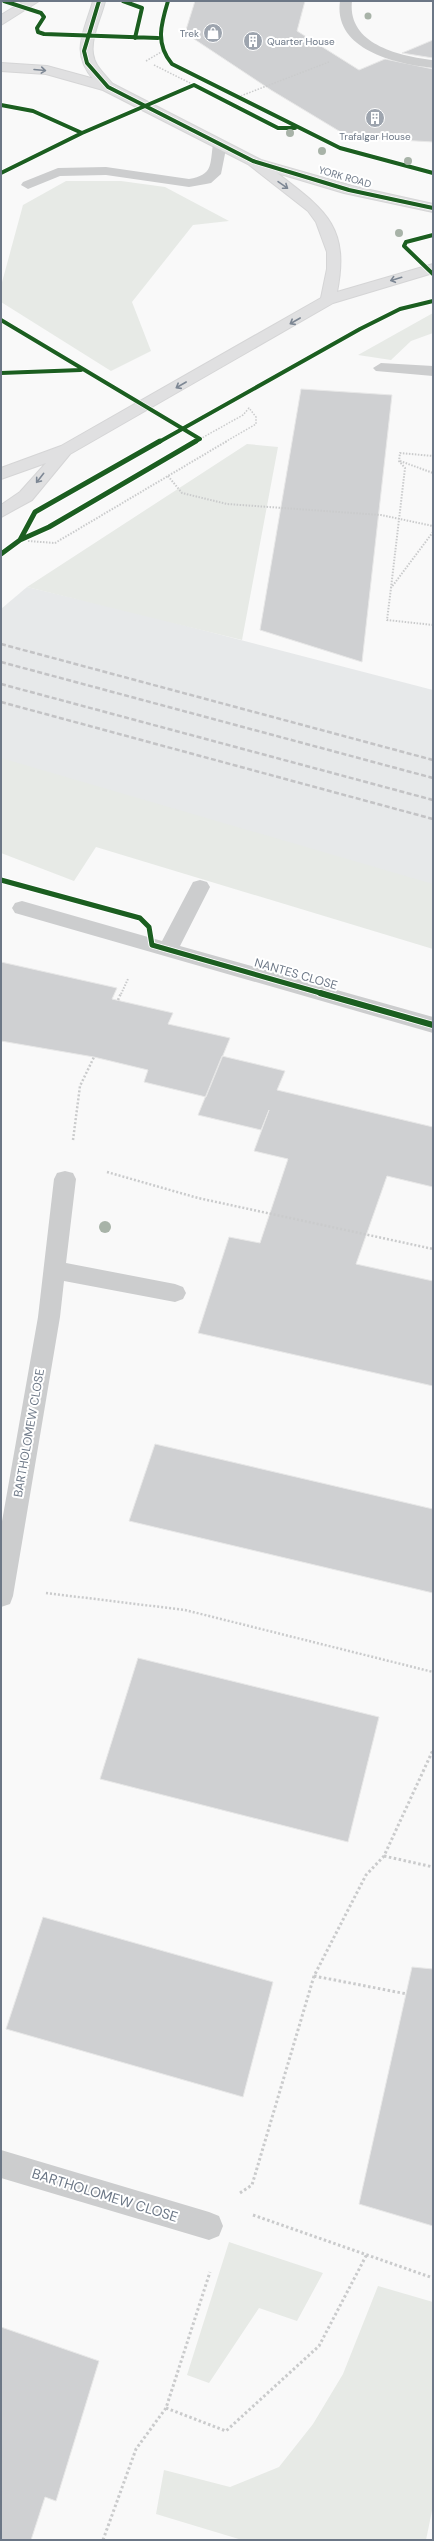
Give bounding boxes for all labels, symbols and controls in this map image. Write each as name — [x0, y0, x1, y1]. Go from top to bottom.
shop icon: Trek — [202, 22, 224, 44]
place label: Trek — [180, 27, 199, 40]
building icon: Quarter House — [242, 30, 264, 52]
place label: Quarter House — [267, 35, 335, 48]
one-way arrow — [33, 66, 46, 73]
building icon: Trafalgar House — [364, 107, 386, 129]
place label: Trafalgar House — [339, 130, 411, 143]
street label: YORK ROAD — [317, 163, 373, 191]
one-way arrow — [277, 181, 288, 189]
one-way arrow — [389, 276, 402, 283]
one-way arrow — [289, 317, 301, 325]
one-way arrow — [176, 381, 188, 389]
one-way arrow — [36, 472, 45, 483]
street label: NANTES CLOSE — [253, 955, 339, 994]
street label: BARTHOLOMEW CLOSE — [10, 1367, 48, 1498]
street label: BARTHOLOMEW CLOSE — [30, 2164, 180, 2226]

